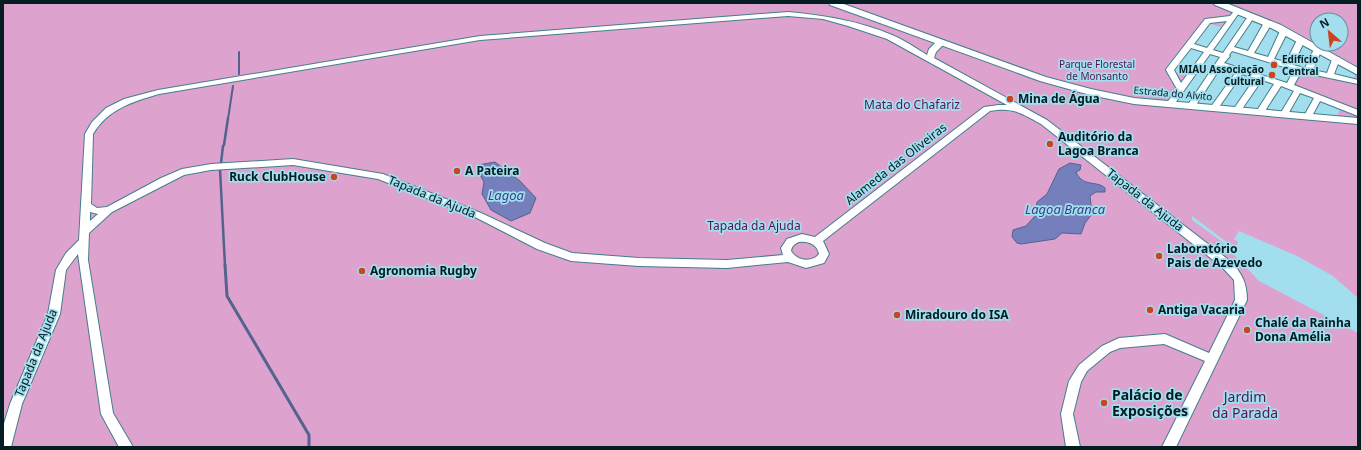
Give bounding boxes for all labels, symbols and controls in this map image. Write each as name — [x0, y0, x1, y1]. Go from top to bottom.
north arrow — [1309, 12, 1349, 52]
text: N — [1317, 14, 1332, 31]
place label: Edifício Central — [1282, 52, 1318, 78]
park label: Parque Florestal de Monsanto — [1059, 57, 1135, 83]
marker: Edifício Central — [1269, 60, 1279, 70]
place label: MIAU Associação Cultural — [1179, 62, 1264, 88]
marker: MIAU Associação Cultural — [1267, 70, 1277, 80]
street label: Estrada do Alvito — [1133, 83, 1213, 103]
place label: Mina de Água — [1018, 90, 1100, 107]
marker: Mina de Água — [1005, 94, 1015, 104]
park label: Mata do Chafariz — [864, 96, 960, 113]
street label: Alameda das Oliveiras — [841, 118, 950, 209]
place label: Auditório da Lagoa Branca — [1058, 128, 1139, 159]
marker: Auditório da Lagoa Branca — [1045, 139, 1055, 149]
place label: A Pateira — [465, 162, 519, 179]
street label: Tapada da Ajuda — [1103, 164, 1187, 235]
marker: A Pateira — [452, 166, 462, 176]
place label: Ruck ClubHouse — [229, 168, 326, 185]
street label: Tapada da Ajuda — [386, 171, 479, 222]
marker: Ruck ClubHouse — [329, 172, 339, 182]
water label: Lagoa — [488, 186, 525, 204]
water label: Lagoa Branca — [1025, 200, 1106, 218]
park label: Tapada da Ajuda — [707, 217, 801, 234]
place label: Laboratório Pais de Azevedo — [1167, 240, 1263, 271]
marker: Laboratório Pais de Azevedo — [1154, 251, 1164, 261]
place label: Agronomia Rugby — [370, 262, 477, 279]
marker: Agronomia Rugby — [357, 266, 367, 276]
place label: Antiga Vacaria — [1158, 301, 1245, 318]
marker: Antiga Vacaria — [1145, 305, 1155, 315]
street label: Tapada da Ajuda — [10, 306, 61, 399]
place label: Miradouro do ISA — [905, 306, 1009, 323]
marker: Miradouro do ISA — [892, 310, 902, 320]
place label: Chalé da Rainha Dona Amélia — [1255, 314, 1351, 345]
marker: Chalé da Rainha Dona Amélia — [1242, 325, 1252, 335]
place label: Palácio de Exposições — [1112, 385, 1188, 420]
park label: Jardim da Parada — [1212, 387, 1278, 422]
marker: Palácio de Exposições — [1099, 398, 1109, 408]

